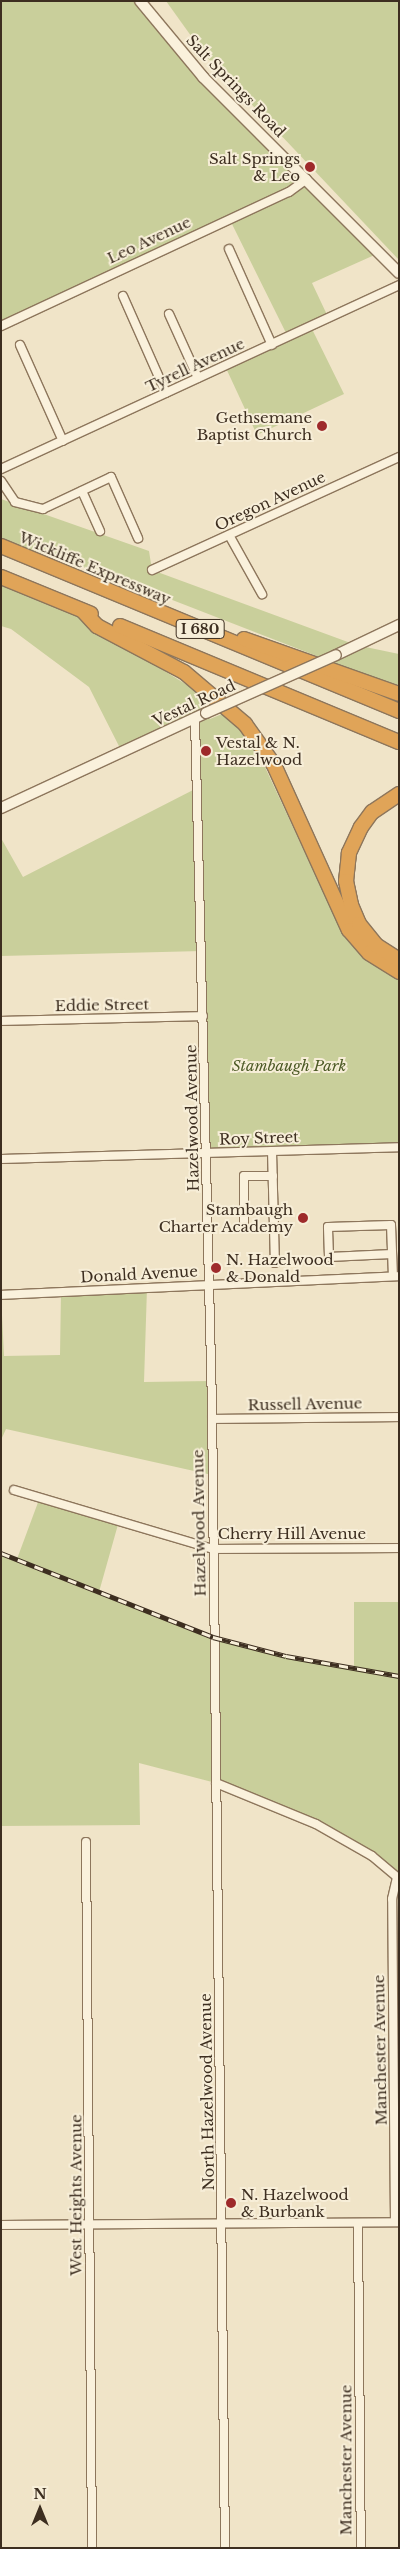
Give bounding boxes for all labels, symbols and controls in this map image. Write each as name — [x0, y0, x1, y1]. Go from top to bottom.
street label: Salt Springs Road — [183, 31, 289, 141]
place label: Salt Springs & Leo — [209, 149, 300, 184]
marker: Salt Springs & Leo — [304, 161, 316, 173]
street label: Leo Avenue — [104, 213, 194, 267]
street label: Tyrell Avenue — [143, 334, 247, 396]
place label: Gethsemane Baptist Church — [197, 408, 312, 443]
marker: Gethsemane Baptist Church — [316, 420, 328, 432]
street label: Oregon Avenue — [212, 467, 328, 535]
street label: Wickliffe Expressway — [16, 528, 174, 608]
road number: I 680 — [175, 618, 225, 640]
street label: Vestal Road — [150, 676, 238, 730]
place label: Vestal & N. Hazelwood — [216, 733, 302, 768]
marker: Vestal & N. Hazelwood — [200, 745, 212, 757]
street label: Eddie Street — [55, 995, 149, 1015]
street label: Hazelwood Avenue — [182, 1044, 202, 1192]
park label: Stambaugh Park — [232, 1057, 346, 1075]
street label: Roy Street — [219, 1128, 299, 1148]
place label: Stambaugh Charter Academy — [158, 1200, 293, 1235]
marker: Stambaugh Charter Academy — [297, 1212, 309, 1224]
place label: N. Hazelwood & Donald — [226, 1250, 334, 1285]
street label: Donald Avenue — [80, 1262, 198, 1286]
marker: N. Hazelwood & Donald — [210, 1262, 222, 1274]
street label: Russell Avenue — [247, 1394, 363, 1414]
street label: Hazelwood Avenue — [189, 1449, 209, 1597]
street label: Cherry Hill Avenue — [217, 1525, 367, 1543]
street label: Manchester Avenue — [370, 1974, 390, 2126]
street label: North Hazelwood Avenue — [196, 1993, 218, 2191]
street label: West Heights Avenue — [67, 2114, 85, 2276]
place label: N. Hazelwood & Burbank — [241, 2185, 349, 2220]
marker: N. Hazelwood & Burbank — [225, 2197, 237, 2209]
street label: Manchester Avenue — [337, 2384, 355, 2536]
north arrow — [15, 2484, 65, 2534]
text: N — [33, 2485, 47, 2503]

